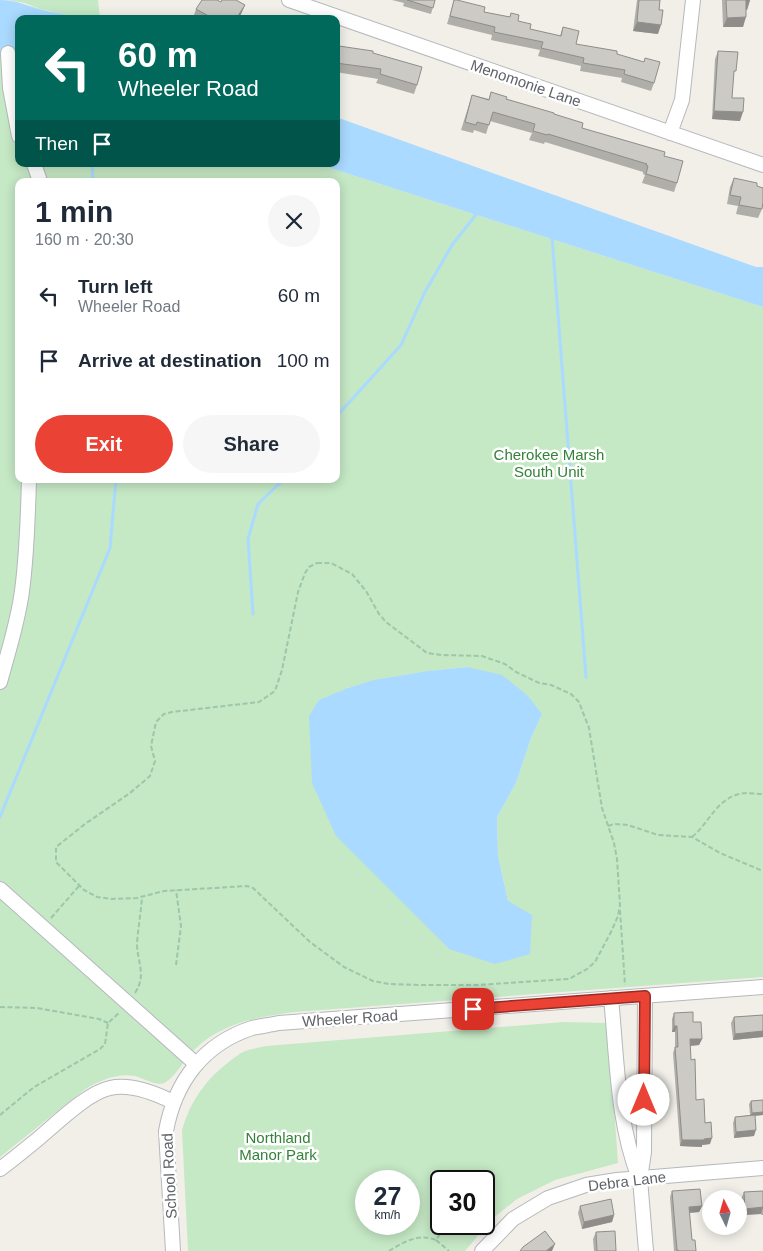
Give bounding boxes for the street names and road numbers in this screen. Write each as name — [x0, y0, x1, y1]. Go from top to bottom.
street label: Menomonie Lane — [468, 56, 584, 110]
street label: Wheeler Road — [302, 1006, 398, 1030]
street label: School Road — [158, 1133, 180, 1219]
street label: Debra Lane — [587, 1168, 667, 1194]

